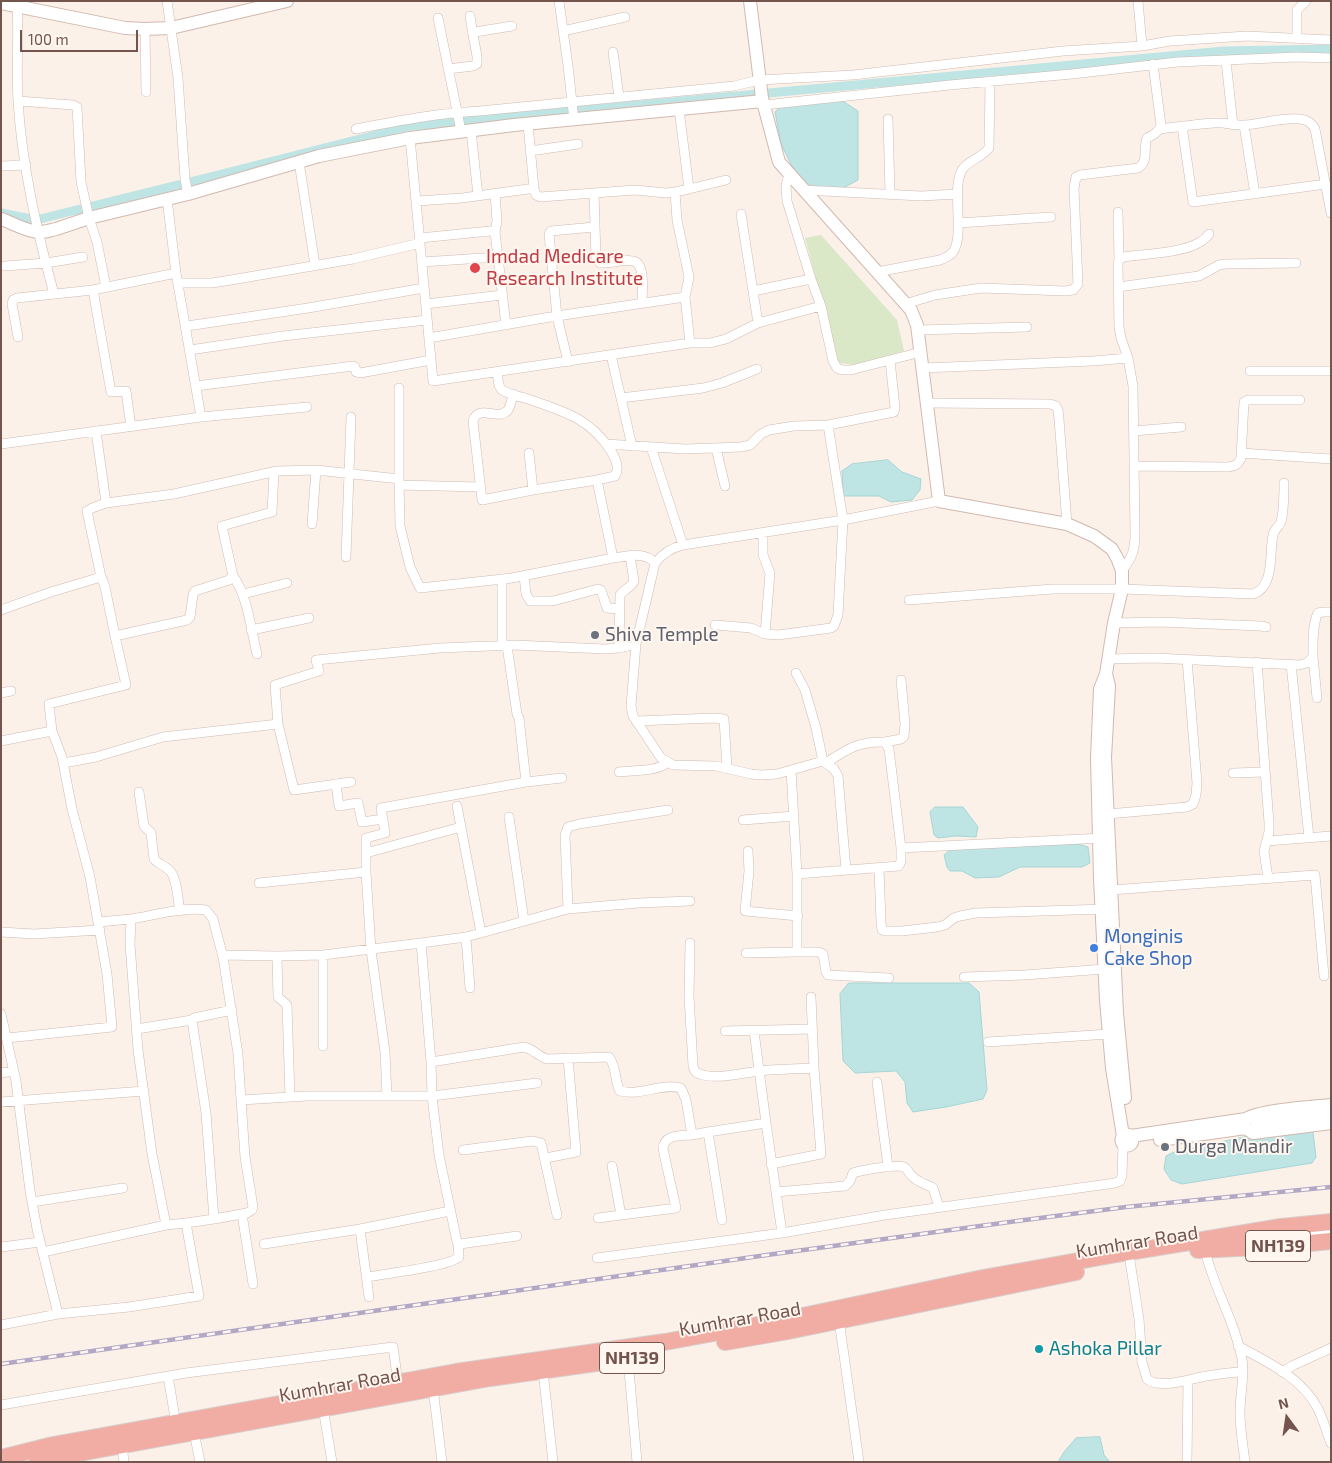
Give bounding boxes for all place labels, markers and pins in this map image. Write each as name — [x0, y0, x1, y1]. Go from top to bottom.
place label: Imdad Medicare Research Institute — [486, 246, 643, 290]
marker: Imdad Medicare Research Institute — [468, 261, 482, 275]
place label: Shiva Temple — [605, 624, 719, 646]
marker: Shiva Temple — [589, 629, 601, 641]
place label: Monginis Cake Shop — [1104, 926, 1193, 970]
marker: Monginis Cake Shop — [1088, 942, 1100, 954]
place label: Durga Mandir — [1175, 1136, 1293, 1158]
marker: Durga Mandir — [1159, 1141, 1171, 1153]
place label: Ashoka Pillar — [1049, 1338, 1162, 1360]
marker: Ashoka Pillar — [1033, 1343, 1045, 1355]

